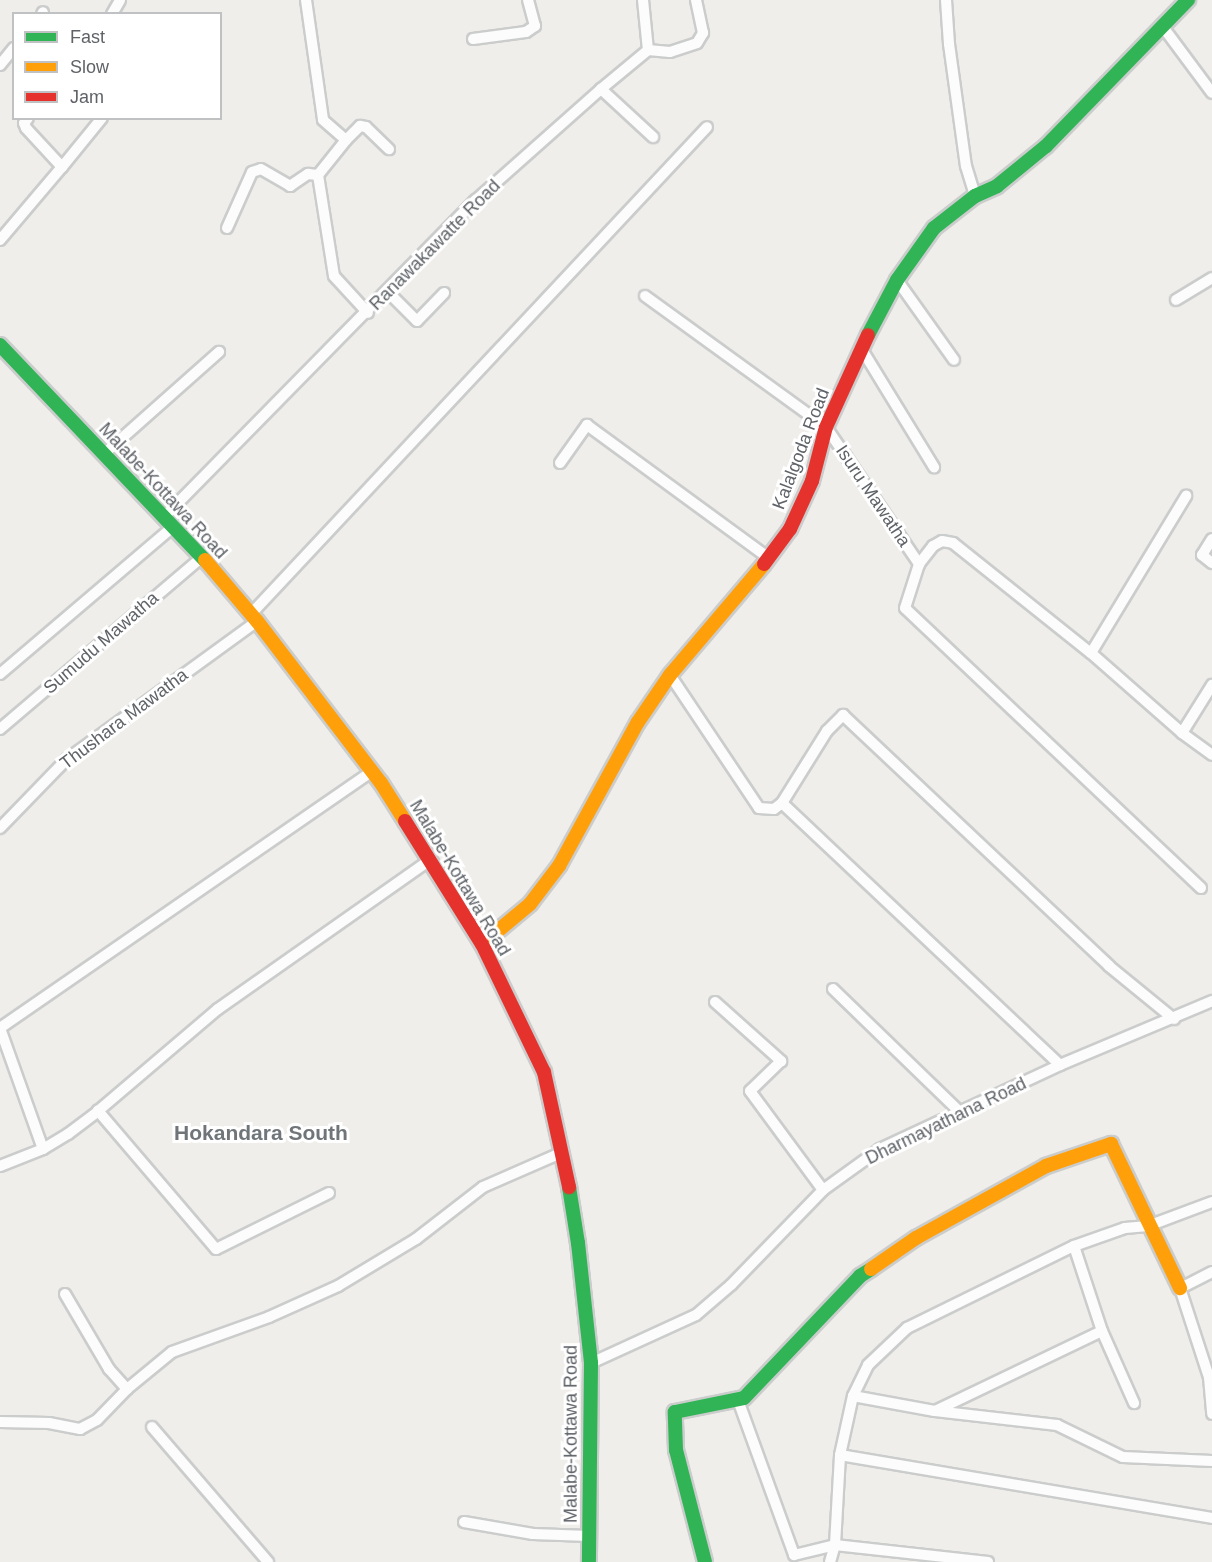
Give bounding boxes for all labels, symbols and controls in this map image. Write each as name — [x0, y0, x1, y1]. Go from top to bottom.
legend — [12, 12, 222, 120]
text: Fast — [70, 27, 105, 47]
text: Slow — [70, 57, 109, 77]
text: Jam — [70, 87, 104, 107]
street label: Ranawakawatte Road — [365, 175, 505, 315]
street label: Kalalgoda Road — [768, 385, 834, 513]
street label: Malabe-Kottawa Road — [94, 419, 232, 563]
street label: Isuru Mawatha — [831, 441, 915, 551]
street label: Sumudu Mawatha — [39, 587, 163, 699]
street label: Thushara Mawatha — [56, 664, 192, 774]
street label: Malabe-Kottawa Road — [405, 796, 515, 960]
street label: Dharmayathana Road — [862, 1073, 1030, 1169]
district label: Hokandara South — [174, 1120, 348, 1146]
street label: Malabe-Kottawa Road — [560, 1345, 582, 1523]

